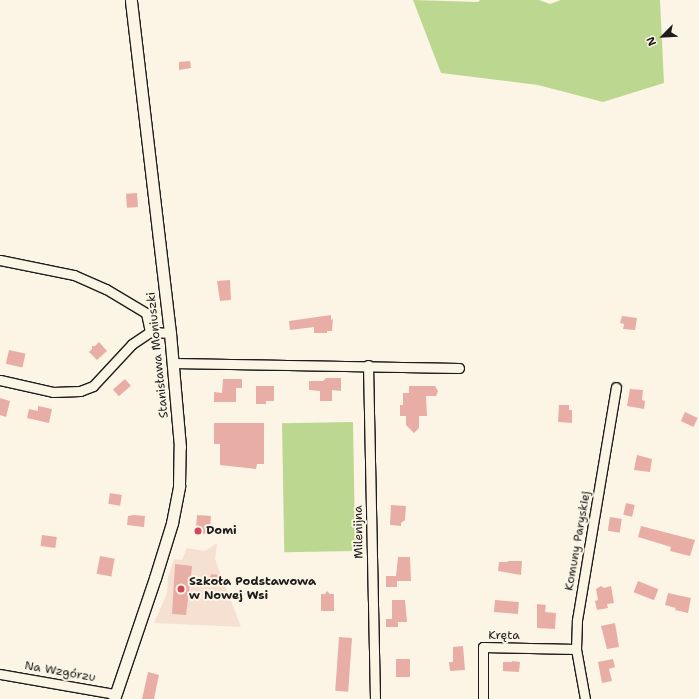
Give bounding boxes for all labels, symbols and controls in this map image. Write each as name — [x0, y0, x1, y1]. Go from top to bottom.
north arrow — [643, 16, 683, 56]
text: N — [643, 34, 660, 48]
street label: Stanisława Moniuszki — [144, 291, 172, 419]
street label: Komuny Paryskiej — [562, 490, 594, 592]
street label: Milenijna — [351, 505, 367, 559]
place label: Domi — [206, 524, 237, 538]
marker: Domi — [193, 526, 203, 536]
place label: Szkoła Podstawowa w Nowej Wsi — [189, 575, 316, 603]
marker: Szkoła Podstawowa w Nowej Wsi — [176, 584, 186, 594]
street label: Kręta — [488, 629, 520, 643]
street label: Na Wzgórzu — [23, 659, 97, 685]

